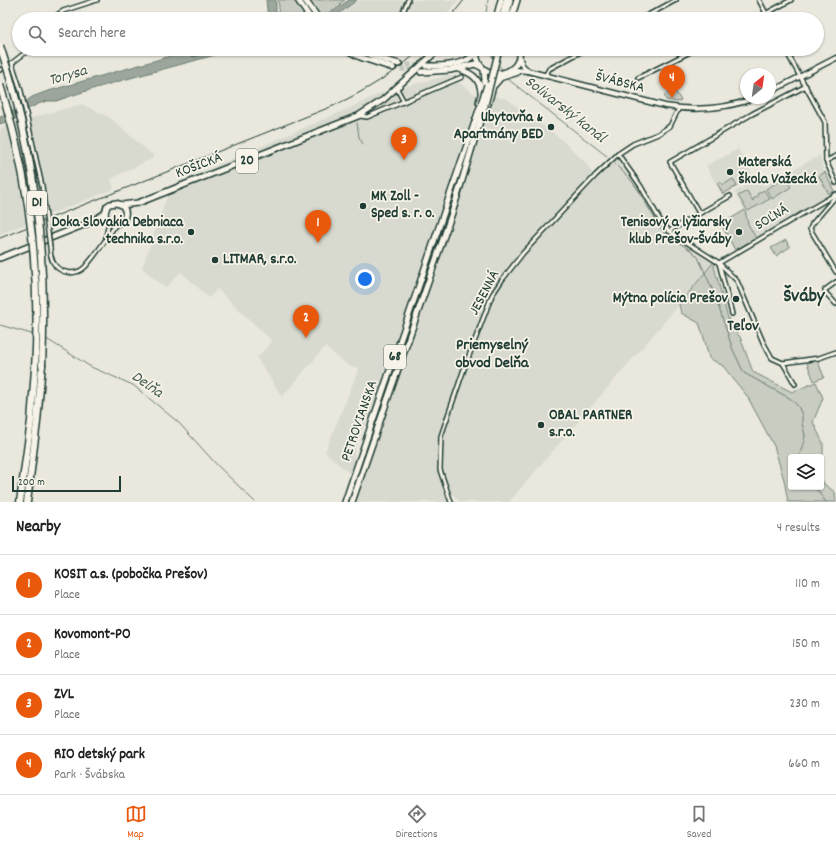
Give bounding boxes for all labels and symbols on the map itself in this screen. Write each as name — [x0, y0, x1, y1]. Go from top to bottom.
water label: Torysa — [46, 59, 91, 92]
pin: 4 — [659, 65, 685, 98]
street label: ŠVÁBSKA — [593, 66, 647, 100]
north arrow — [740, 68, 776, 104]
water label: Solivarský kanál — [519, 71, 612, 150]
place label: Ubytovňa & Apartmány BED — [454, 107, 543, 146]
marker: Ubytovňa & Apartmány BED — [546, 122, 556, 132]
pin: 3 — [391, 127, 417, 160]
street label: KOŠICKÁ — [172, 147, 226, 185]
road number: 20 — [236, 149, 258, 173]
place label: Materská škola Važecká — [738, 152, 818, 191]
marker: Materská škola Važecká — [725, 167, 735, 177]
place label: MK Zoll - Sped s. r. o. — [371, 186, 435, 225]
road number: D1 — [27, 191, 47, 215]
street label: SOĽNÁ — [751, 199, 794, 237]
marker: MK Zoll - Sped s. r. o. — [358, 201, 368, 211]
pin: 1 — [305, 210, 331, 243]
place label: Doka Slovakia Debniaca technika s.r.o. — [52, 212, 184, 251]
place label: Tenisový a lyžiarsky klub Prešov-Šváby — [621, 212, 732, 251]
marker: Doka Slovakia Debniaca technika s.r.o. — [186, 227, 196, 237]
marker: Tenisový a lyžiarsky klub Prešov-Šváby — [734, 227, 744, 237]
place label: LITMAR, s.r.o. — [223, 249, 297, 271]
marker: LITMAR, s.r.o. — [210, 255, 220, 265]
street label: JESENNÁ — [464, 266, 506, 319]
your location — [355, 269, 375, 289]
district label: Šváby — [783, 284, 826, 311]
place label: Mýtna polícia Prešov — [613, 288, 729, 310]
marker: Mýtna polícia Prešov — [731, 294, 741, 304]
pin: 2 — [293, 305, 319, 338]
district label: Teľov — [727, 315, 759, 338]
district label: Priemyselný obvod Delňa — [455, 334, 530, 375]
road number: 68 — [384, 345, 406, 369]
water label: Delňa — [126, 366, 169, 405]
street label: PETROVIANSKA — [336, 377, 384, 465]
place label: OBAL PARTNER s.r.o. — [549, 405, 632, 444]
marker: OBAL PARTNER s.r.o. — [536, 420, 546, 430]
scale bar — [12, 474, 121, 493]

